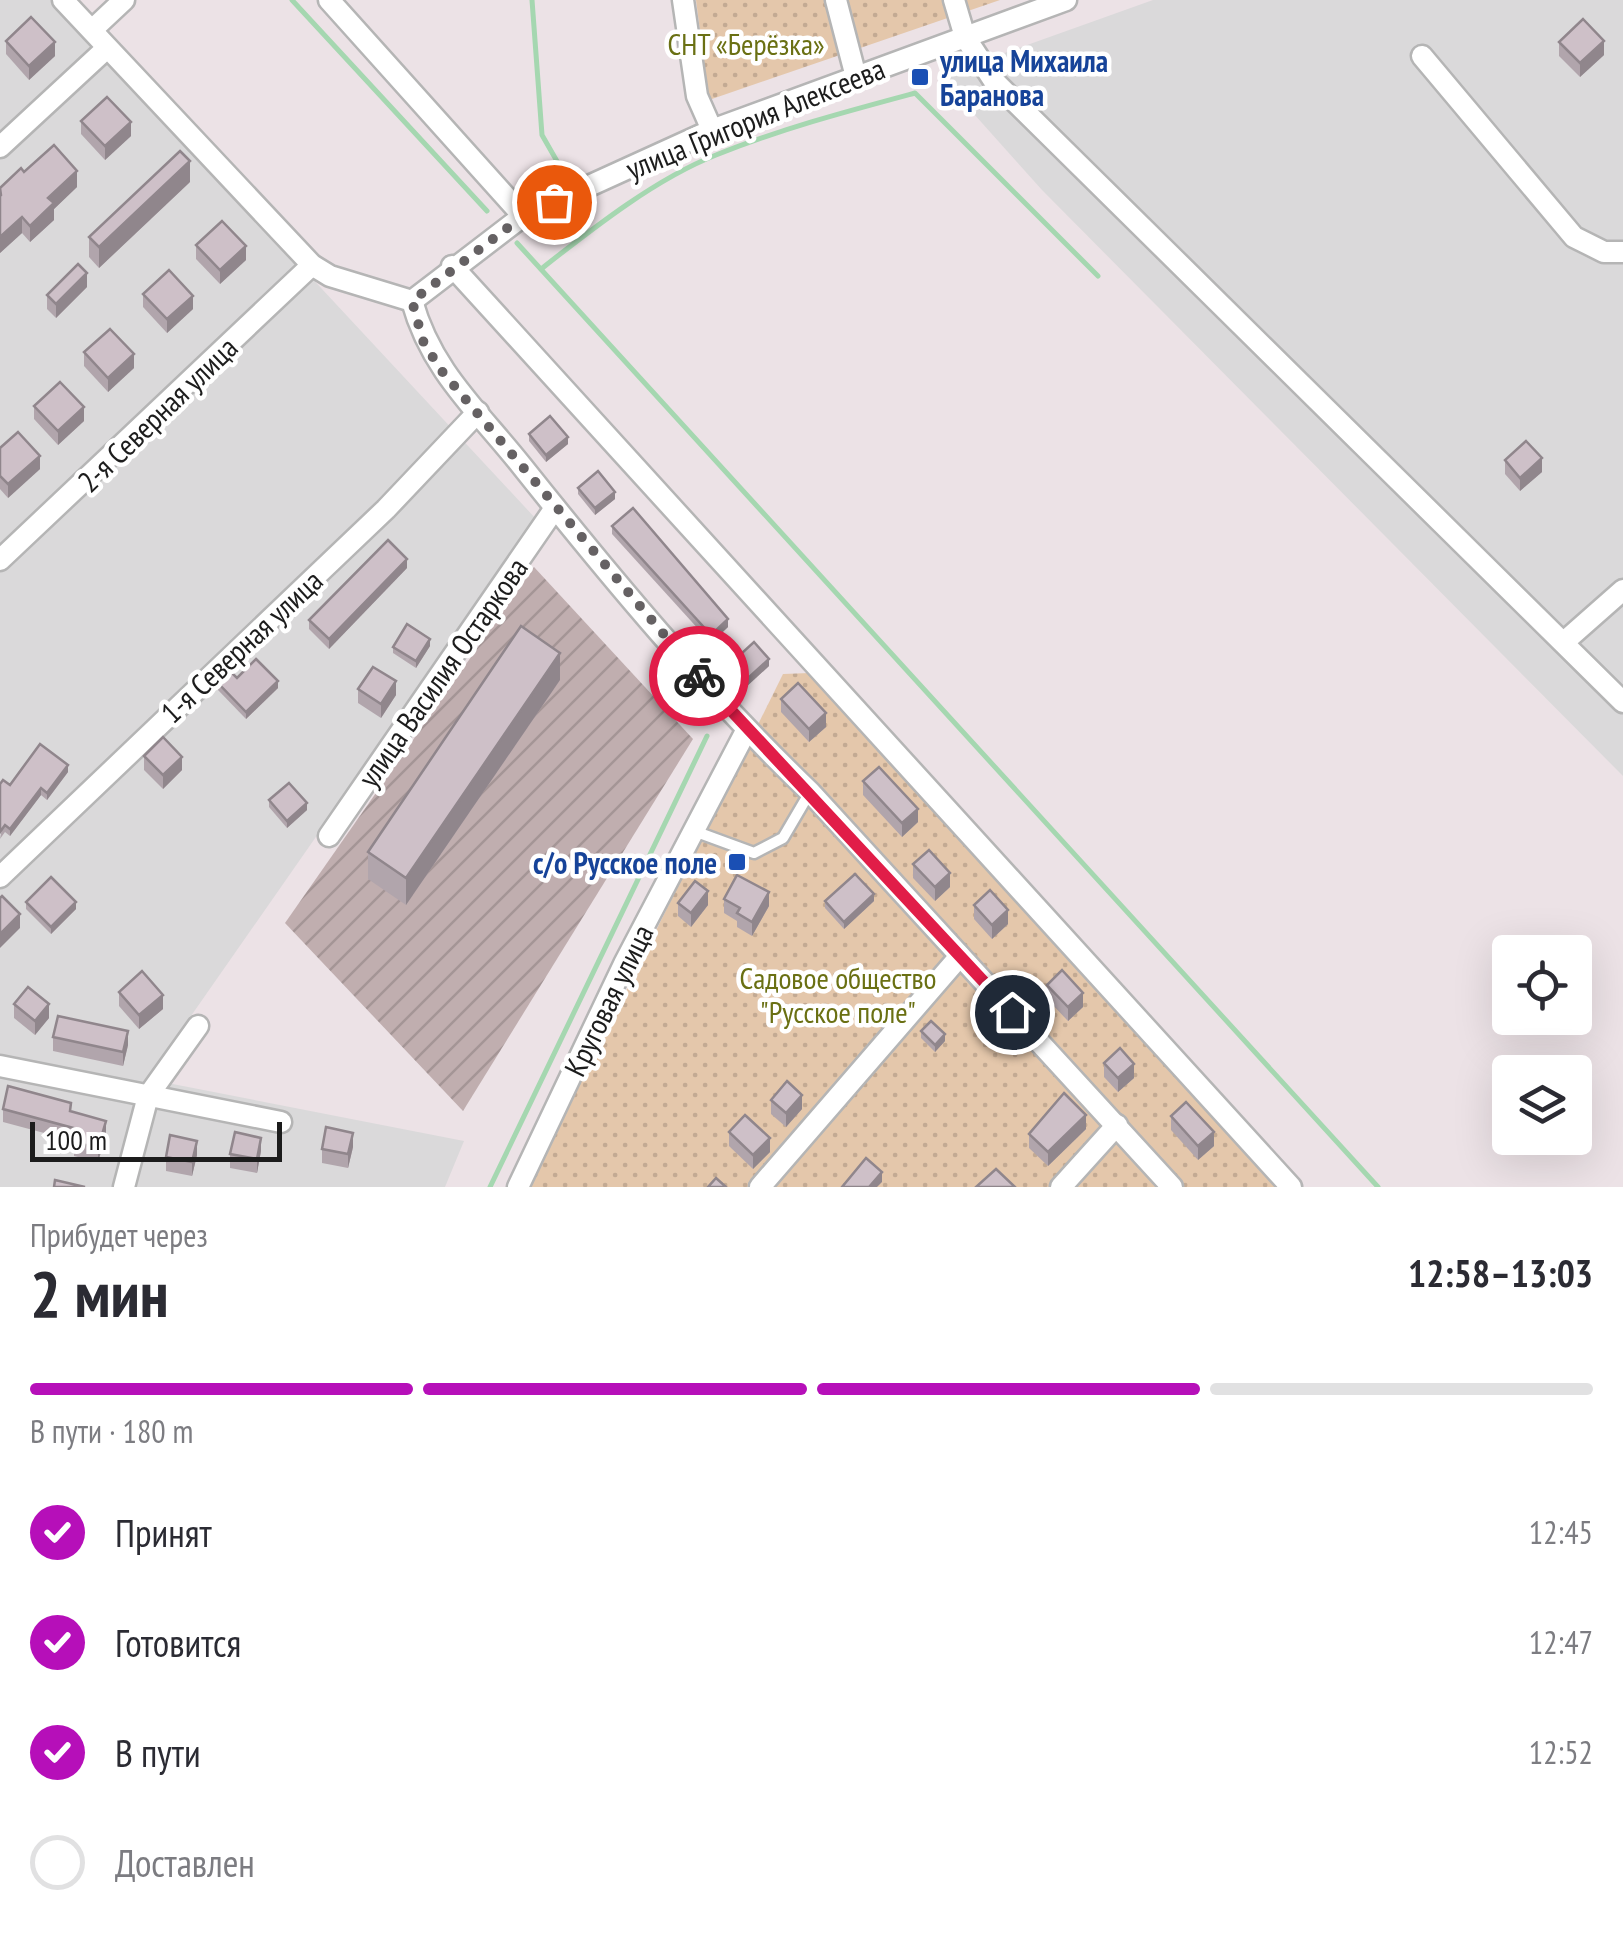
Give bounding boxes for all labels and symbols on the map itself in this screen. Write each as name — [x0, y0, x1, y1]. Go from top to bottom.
park label: СНТ «Берёзка» — [667, 24, 825, 63]
place label: улица Михаила Баранова — [939, 41, 1108, 114]
street label: улица Григория Алексеева — [620, 48, 890, 188]
marker: улица Михаила Баранова — [909, 66, 931, 88]
pin — [512, 160, 597, 245]
street label: 2-я Северная улица — [69, 328, 245, 500]
street label: улица Василия Остаркова — [348, 550, 536, 794]
street label: 1-я Северная улица — [152, 561, 330, 731]
courier — [649, 626, 749, 726]
place label: с/о Русское поле — [533, 843, 717, 882]
marker: с/о Русское поле — [726, 851, 748, 873]
street label: Круговая улица — [555, 918, 661, 1082]
park label: Садовое общество "Русское поле" — [739, 958, 937, 1031]
pin — [970, 970, 1055, 1055]
scale bar — [30, 1117, 282, 1162]

